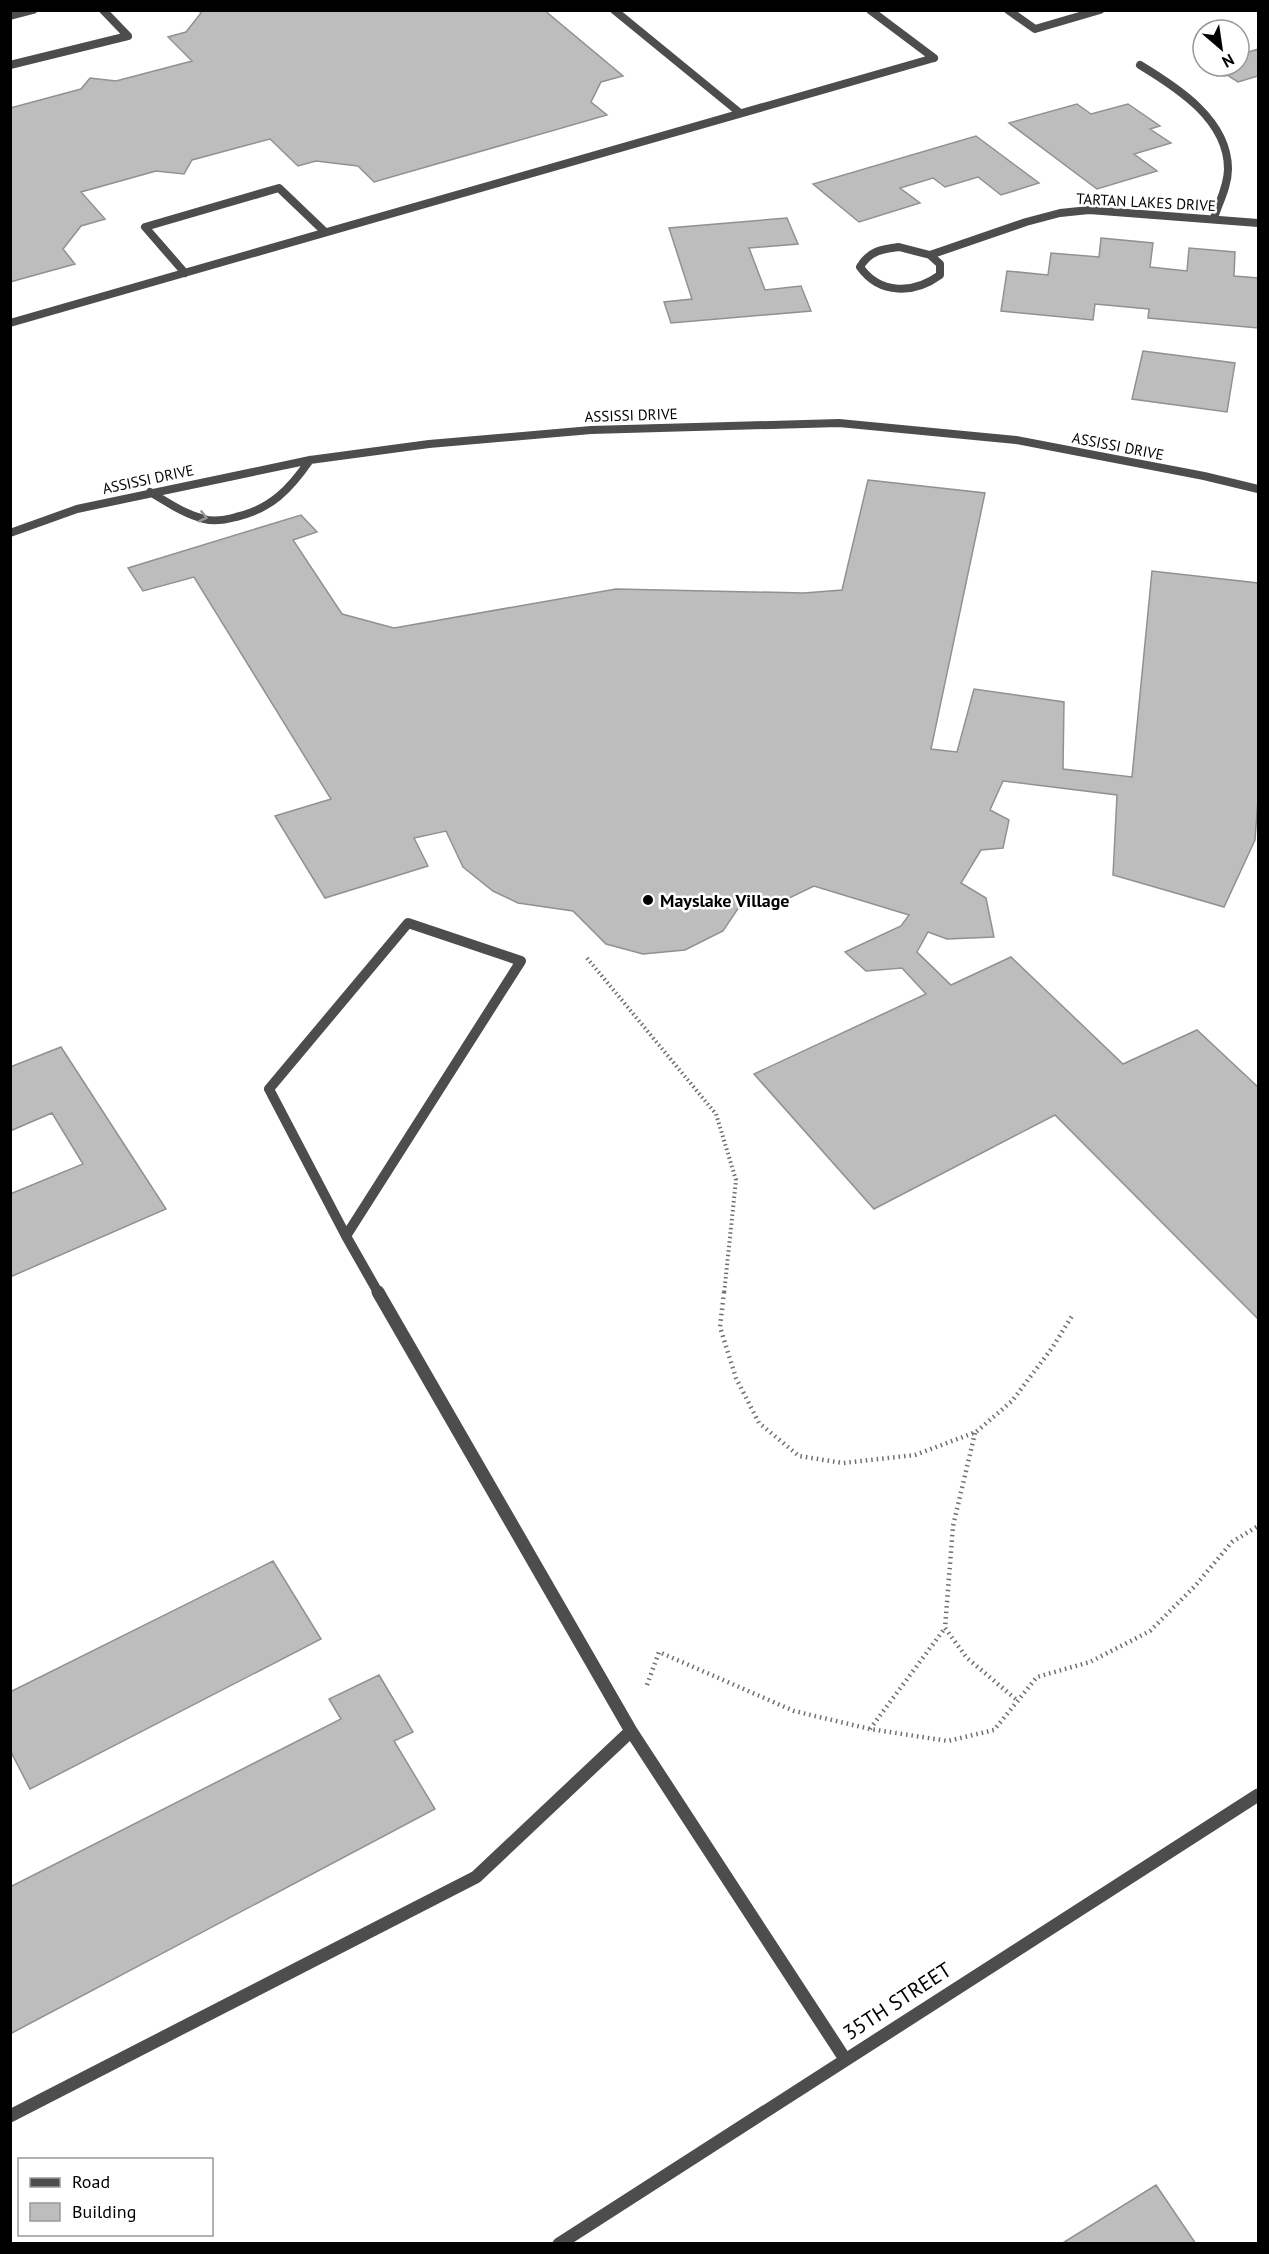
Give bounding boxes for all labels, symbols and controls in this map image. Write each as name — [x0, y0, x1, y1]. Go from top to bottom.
north arrow — [1191, 18, 1251, 78]
text: N — [1219, 50, 1238, 72]
street label: TARTAN LAKES DRIVE — [1076, 189, 1216, 215]
street label: ASSISSI DRIVE — [584, 404, 678, 426]
street label: ASSISSI DRIVE — [1071, 428, 1165, 464]
street label: ASSISSI DRIVE — [101, 460, 195, 498]
one-way arrow — [198, 509, 208, 522]
place label: Mayslake Village — [660, 889, 790, 912]
marker: Mayslake Village — [641, 893, 655, 907]
street label: 35TH STREET — [838, 1956, 957, 2046]
legend — [18, 2158, 213, 2236]
text: Road — [72, 2170, 110, 2193]
text: Building — [72, 2200, 136, 2223]

